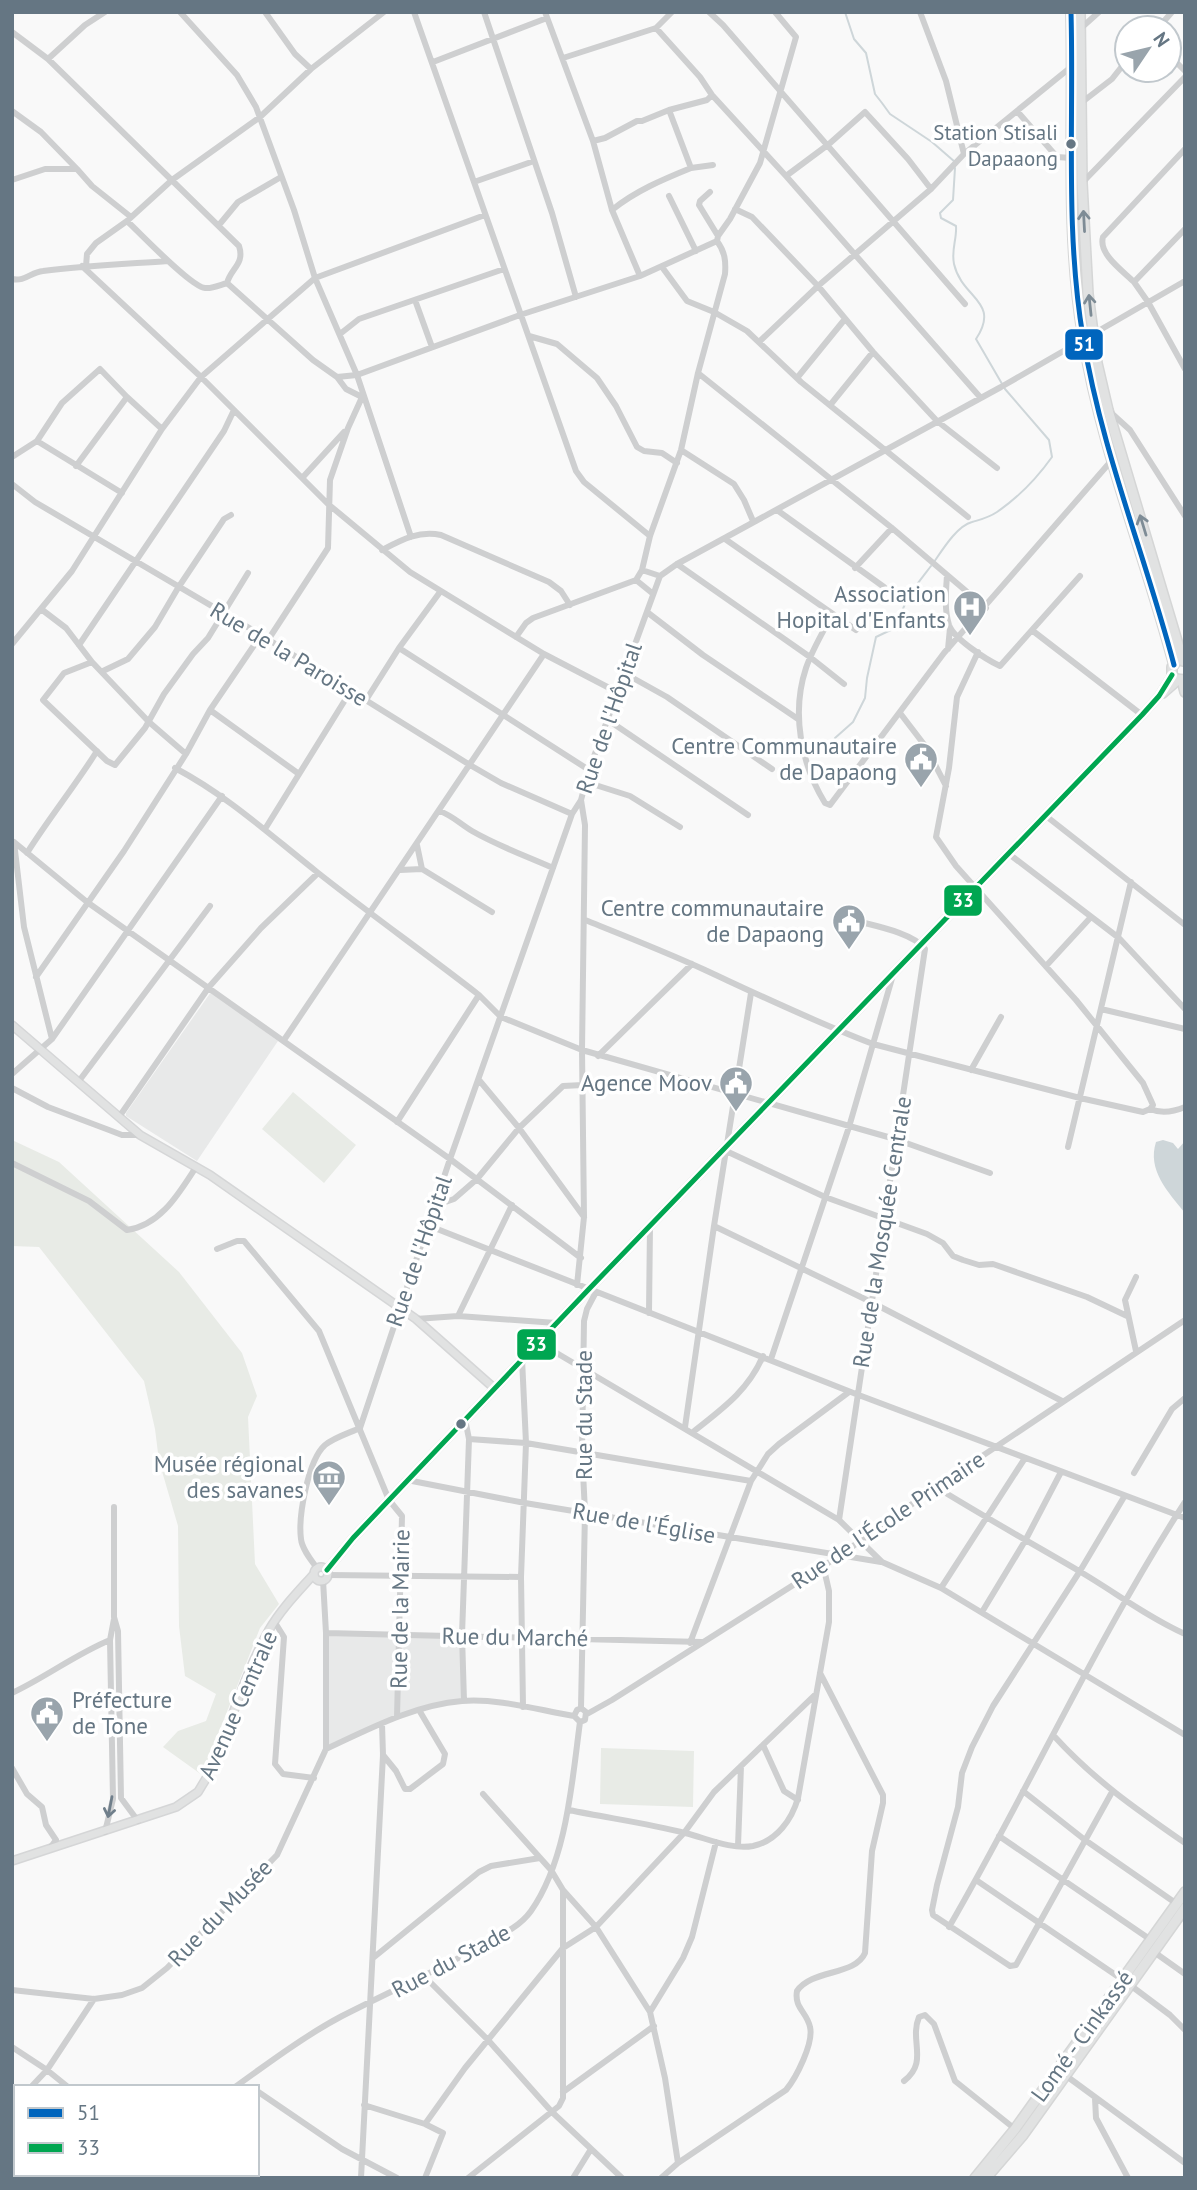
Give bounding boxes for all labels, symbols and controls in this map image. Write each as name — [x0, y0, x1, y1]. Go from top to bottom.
north arrow — [1113, 14, 1183, 84]
text: N — [1149, 27, 1175, 51]
place label: Station Stisali Dapaaong — [933, 119, 1058, 172]
marker: Station Stisali Dapaaong — [1064, 137, 1078, 151]
one-way arrow — [1077, 209, 1090, 232]
one-way arrow — [1083, 294, 1096, 316]
line badge: 51 — [1064, 328, 1104, 361]
text: 51 — [1073, 332, 1095, 356]
one-way arrow — [1136, 514, 1149, 536]
place label: Association Hopital d'Enfants — [776, 579, 946, 634]
hospital icon: Association Hopital d'Enfants — [951, 588, 989, 637]
street label: Rue de la Paroisse — [205, 595, 373, 712]
street label: Rue de l'Hôpital — [569, 638, 648, 797]
place label: Centre Communautaire de Dapaong — [671, 731, 897, 786]
public building icon: Centre Communautaire de Dapaong — [902, 740, 940, 789]
line badge: 33 — [943, 884, 983, 917]
text: 33 — [952, 888, 974, 912]
place label: Centre communautaire de Dapaong — [601, 893, 824, 948]
public building icon: Centre communautaire de Dapaong — [830, 902, 868, 951]
public building icon: Agence Moov — [717, 1064, 755, 1113]
place label: Agence Moov — [581, 1068, 712, 1097]
street label: Rue de la Mosquée Centrale — [846, 1094, 917, 1370]
street label: Rue de l'Hôpital — [379, 1171, 458, 1330]
line badge: 33 — [516, 1328, 557, 1361]
text: 33 — [525, 1332, 547, 1356]
street label: Rue du Stade — [569, 1350, 598, 1480]
unlabelled marker — [454, 1417, 468, 1431]
street label: Rue de l'École Primaire — [786, 1444, 990, 1595]
place label: Musée régional des savanes — [154, 1449, 304, 1504]
museum icon: Musée régional des savanes — [310, 1458, 348, 1507]
street label: Rue de l'Église — [570, 1496, 718, 1549]
street label: Rue de la Mairie — [384, 1529, 415, 1689]
street label: Rue du Marché — [441, 1621, 589, 1652]
street label: Avenue Centrale — [192, 1626, 283, 1784]
place label: Préfecture de Tone — [72, 1685, 172, 1740]
public building icon: Préfecture de Tone — [28, 1694, 66, 1743]
one-way arrow — [103, 1795, 117, 1818]
street label: Rue du Musée — [161, 1853, 278, 1972]
street label: Rue du Stade — [387, 1917, 515, 2004]
street label: Lomé - Cinkassé — [1024, 1964, 1139, 2107]
legend — [14, 2085, 259, 2176]
text: 51 — [77, 2099, 100, 2126]
text: 33 — [77, 2134, 100, 2161]

